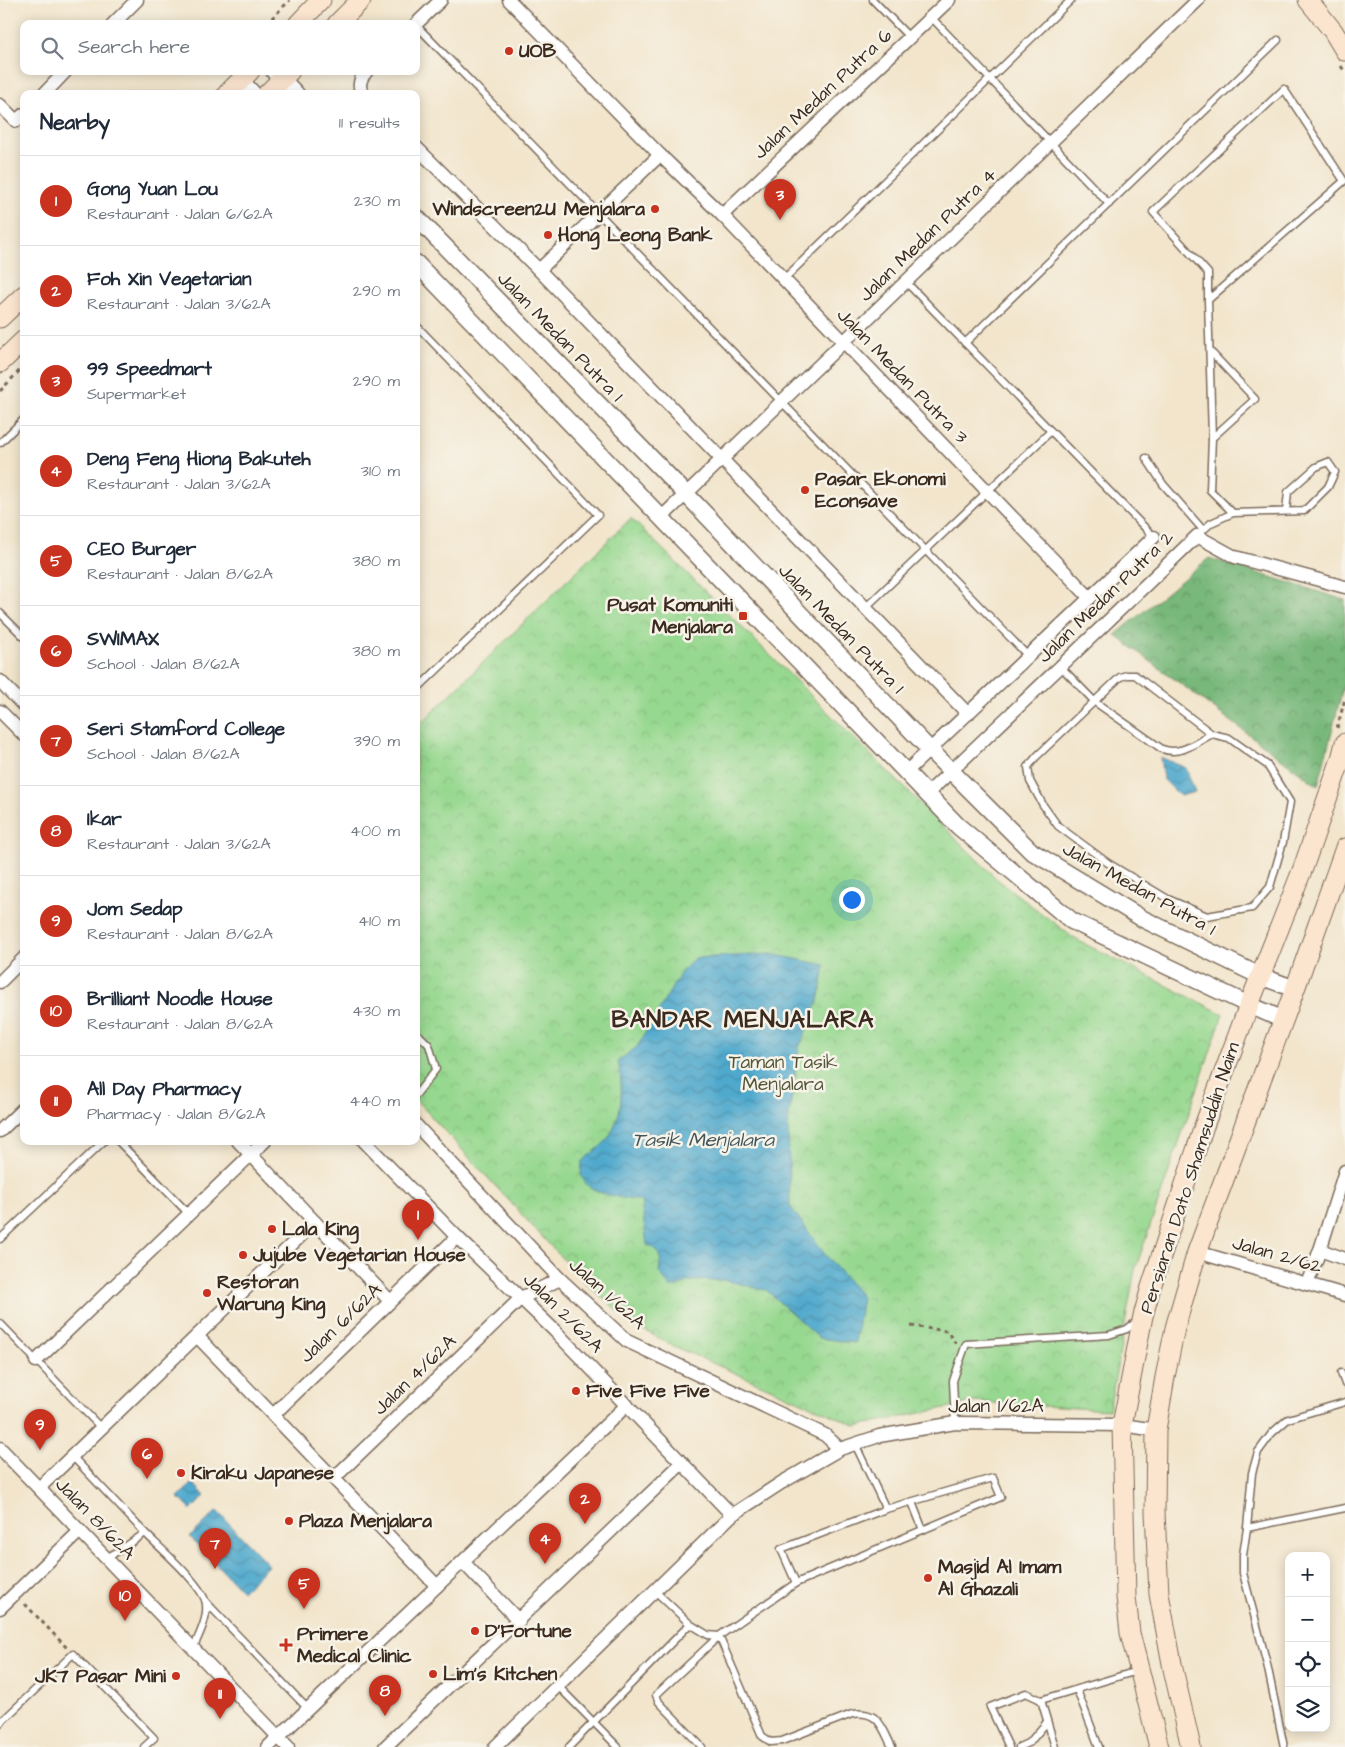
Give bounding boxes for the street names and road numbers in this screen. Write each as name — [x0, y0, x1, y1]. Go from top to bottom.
street label: Jalan Medan Putra 6 — [748, 22, 898, 166]
street label: Jalan Medan Putra 4 — [853, 162, 1003, 308]
street label: Jalan Medan Putra 1 — [491, 266, 630, 409]
street label: Jalan Medan Putra 3 — [830, 302, 974, 450]
street label: Jalan Medan Putra 2 — [1032, 525, 1180, 669]
street label: Jalan Medan Putra 1 — [772, 558, 911, 701]
street label: Jalan Medan Putra 1 — [1057, 836, 1221, 943]
street label: Persiaran Dato Shamsuddin Naim — [1133, 1039, 1247, 1317]
street label: Jalan 2/62 — [1229, 1229, 1325, 1281]
street label: Jalan 1/62A — [562, 1252, 652, 1336]
street label: Jalan 2/62A — [517, 1267, 609, 1359]
street label: Jalan 6/62A — [294, 1277, 388, 1369]
street label: Jalan 4/62A — [367, 1328, 463, 1422]
street label: Jalan 1/62A — [948, 1393, 1044, 1420]
street label: Jalan 8/62A — [49, 1472, 141, 1566]

